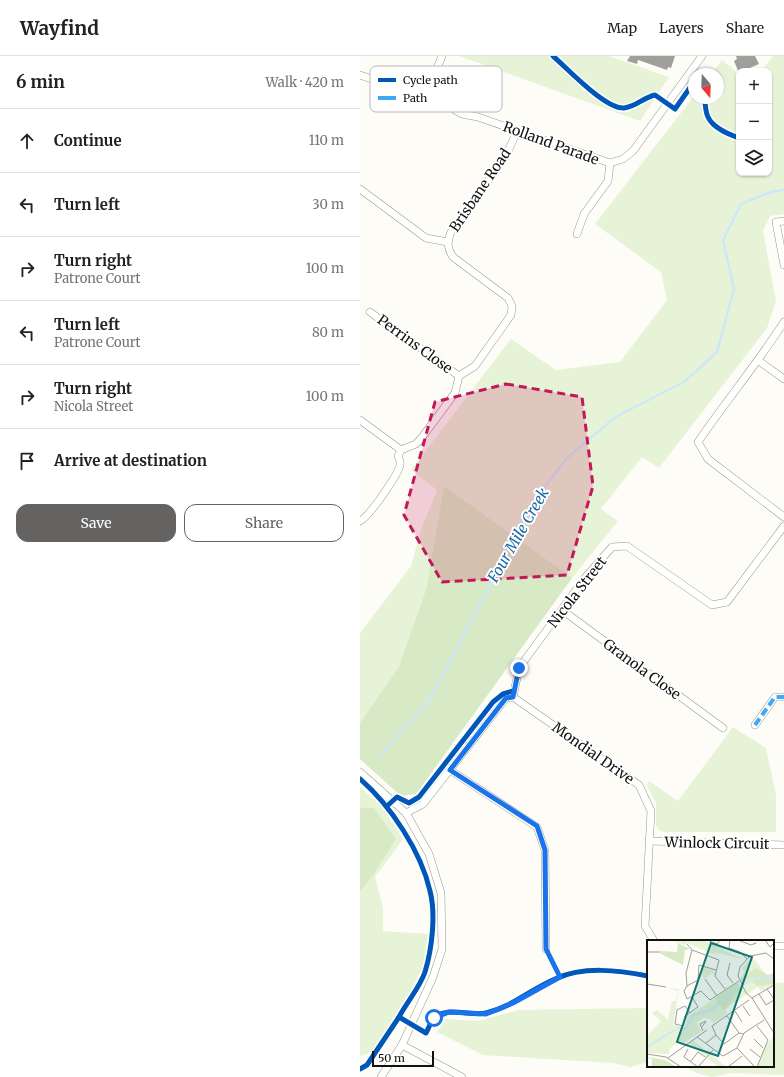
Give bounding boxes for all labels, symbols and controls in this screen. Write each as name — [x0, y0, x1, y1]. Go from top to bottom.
text: Wayfind — [20, 16, 99, 40]
text: Map — [607, 19, 637, 37]
text: Layers — [659, 19, 704, 37]
text: Share — [726, 19, 764, 37]
legend — [370, 66, 502, 112]
north arrow — [688, 68, 724, 104]
map controls — [736, 68, 772, 176]
button: + — [736, 68, 772, 104]
text: 6 min — [16, 71, 65, 93]
text: Cycle path — [403, 73, 458, 87]
text: Walk · 420 m — [265, 74, 344, 91]
text: Path — [403, 91, 428, 105]
button: − — [736, 104, 772, 140]
street label: Rolland Parade — [501, 117, 601, 169]
icon: ahead — [16, 130, 38, 152]
text: Continue — [54, 131, 122, 150]
text: 110 m — [309, 132, 344, 149]
button: layers — [736, 140, 772, 176]
street label: Brisbane Road — [445, 144, 515, 235]
icon: left — [16, 194, 38, 216]
text: Turn left — [54, 195, 120, 214]
text: 30 m — [312, 196, 344, 213]
text: Turn right — [54, 251, 132, 270]
icon: right — [16, 258, 38, 280]
text: 100 m — [306, 260, 344, 277]
text: Patrone Court — [54, 270, 141, 287]
street label: Perrins Close — [374, 311, 456, 377]
text: Turn left — [54, 315, 120, 334]
icon: left — [16, 322, 38, 344]
text: 80 m — [312, 324, 344, 341]
text: Patrone Court — [54, 334, 141, 351]
text: Turn right — [54, 379, 132, 398]
icon: right — [16, 386, 38, 408]
text: 100 m — [306, 388, 344, 405]
text: Nicola Street — [54, 398, 133, 415]
icon: arrive — [16, 450, 38, 472]
text: Arrive at destination — [54, 451, 207, 470]
water label: Four Mile Creek — [483, 484, 553, 586]
button: Save — [16, 504, 176, 542]
button: Share — [184, 504, 344, 542]
street label: Nicola Street — [544, 552, 611, 631]
street label: Granola Close — [600, 635, 684, 703]
route end — [510, 659, 528, 677]
street label: Mondial Drive — [549, 718, 637, 788]
street label: Winlock Circuit — [664, 833, 770, 853]
inset map — [647, 940, 774, 1067]
route start — [425, 1009, 443, 1027]
scale bar — [372, 1049, 434, 1068]
text: 50 m — [378, 1051, 405, 1065]

